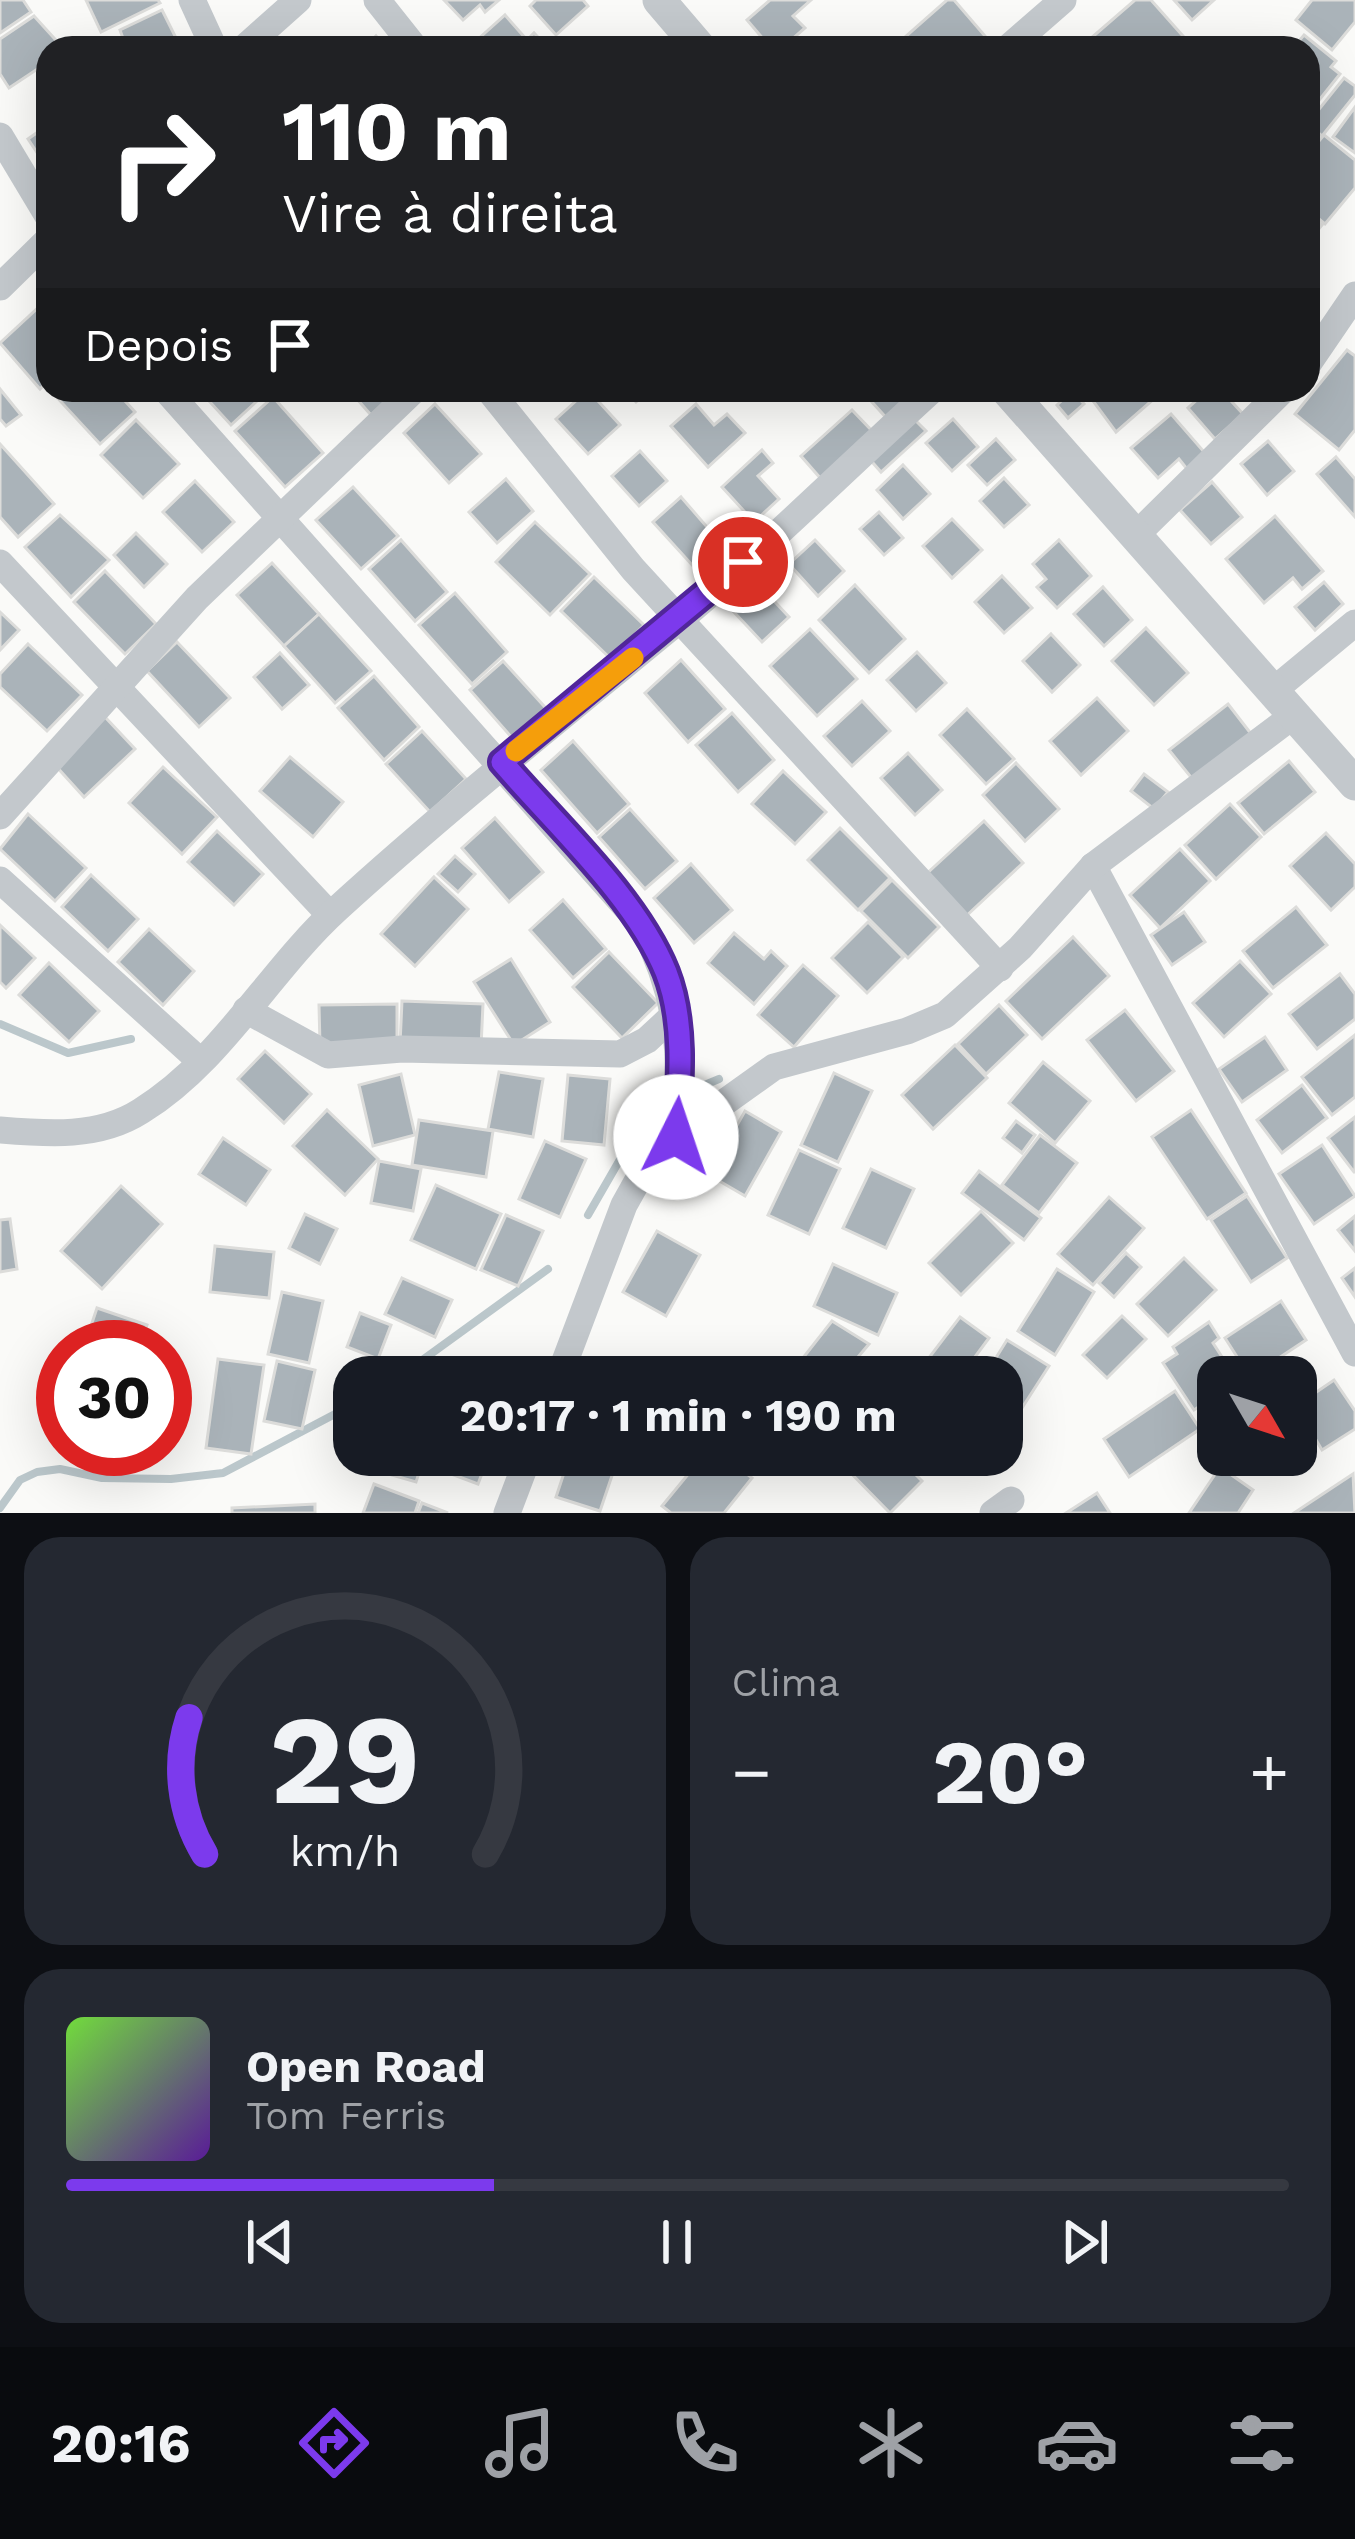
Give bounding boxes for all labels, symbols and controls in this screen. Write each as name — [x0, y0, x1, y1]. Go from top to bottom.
text: 110 m — [282, 82, 512, 180]
icon: right — [84, 84, 240, 240]
text: Vire à direita — [282, 182, 618, 245]
icon: arrive — [257, 312, 323, 378]
text: Depois — [84, 319, 233, 372]
pin — [692, 511, 794, 613]
icon: arrive — [710, 529, 776, 595]
position arrow — [613, 1074, 739, 1200]
speed limit sign: 30 — [36, 1320, 192, 1476]
north arrow — [1197, 1356, 1317, 1476]
map controls — [1197, 1356, 1317, 1476]
text: 20:17 · 1 min · 190 m — [459, 1389, 897, 1442]
text: Clima — [732, 1660, 840, 1705]
text: 29 — [269, 1687, 420, 1833]
text: 20° — [932, 1719, 1088, 1825]
text: − — [732, 1734, 771, 1811]
text: + — [1249, 1734, 1289, 1811]
text: km/h — [289, 1826, 400, 1876]
text: Open Road — [246, 2040, 486, 2093]
text: Tom Ferris — [246, 2093, 446, 2138]
icon: previous — [237, 2209, 303, 2275]
icon: pause — [644, 2209, 710, 2275]
icon: next — [1052, 2209, 1118, 2275]
icon: directions — [292, 2401, 376, 2485]
icon: music — [478, 2401, 562, 2485]
icon: phone — [663, 2401, 747, 2485]
icon: climate — [849, 2401, 933, 2485]
icon: car — [1035, 2401, 1119, 2485]
icon: filters — [1220, 2401, 1304, 2485]
text: 20:16 — [51, 2412, 191, 2475]

